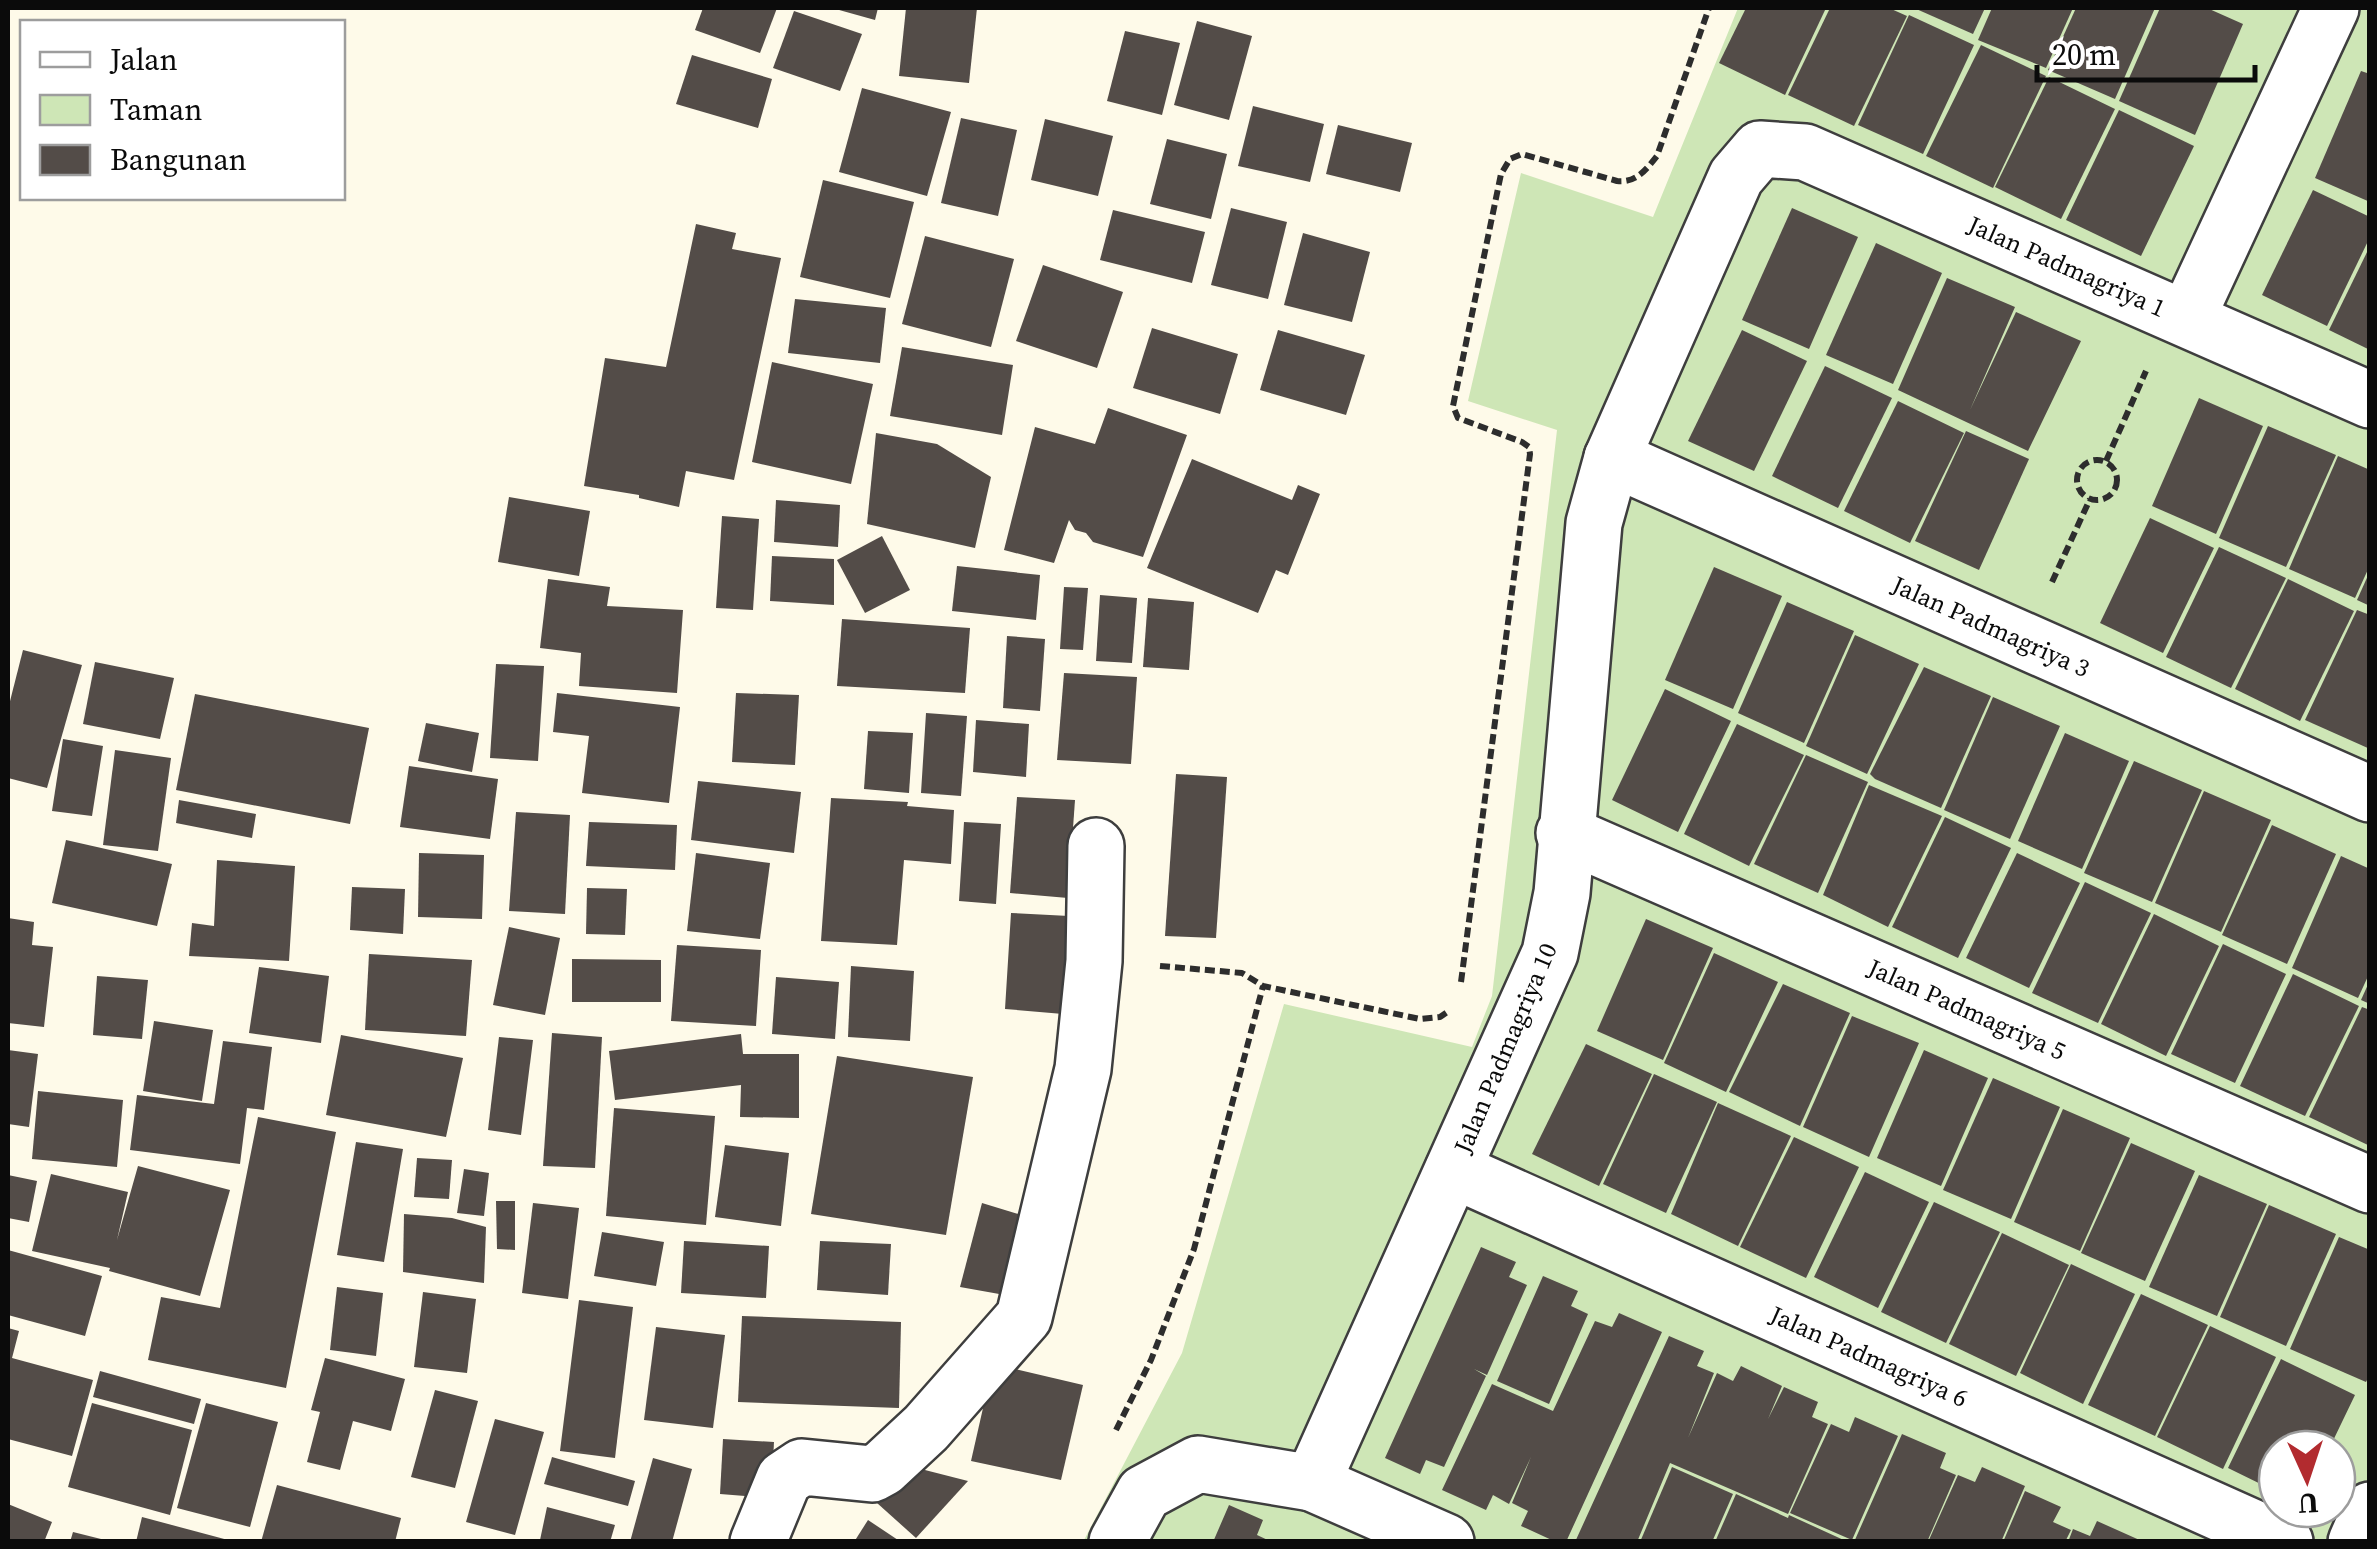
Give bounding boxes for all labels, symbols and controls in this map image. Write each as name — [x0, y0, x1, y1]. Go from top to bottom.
legend — [20, 20, 345, 200]
scale bar — [2037, 20, 2254, 82]
text: 20 m — [2052, 34, 2116, 75]
text: Jalan — [109, 39, 178, 80]
text: Taman — [110, 89, 202, 130]
text: Bangunan — [110, 139, 247, 180]
street label: Jalan Padmagriya 1 — [1962, 207, 2171, 325]
street label: Jalan Padmagriya 3 — [1886, 567, 2095, 685]
street label: Jalan Padmagriya 10 — [1445, 938, 1565, 1159]
street label: Jalan Padmagriya 5 — [1862, 950, 2071, 1068]
street label: Jalan Padmagriya 6 — [1764, 1297, 1973, 1415]
north arrow — [2257, 1429, 2357, 1529]
text: U — [2297, 1484, 2320, 1523]

